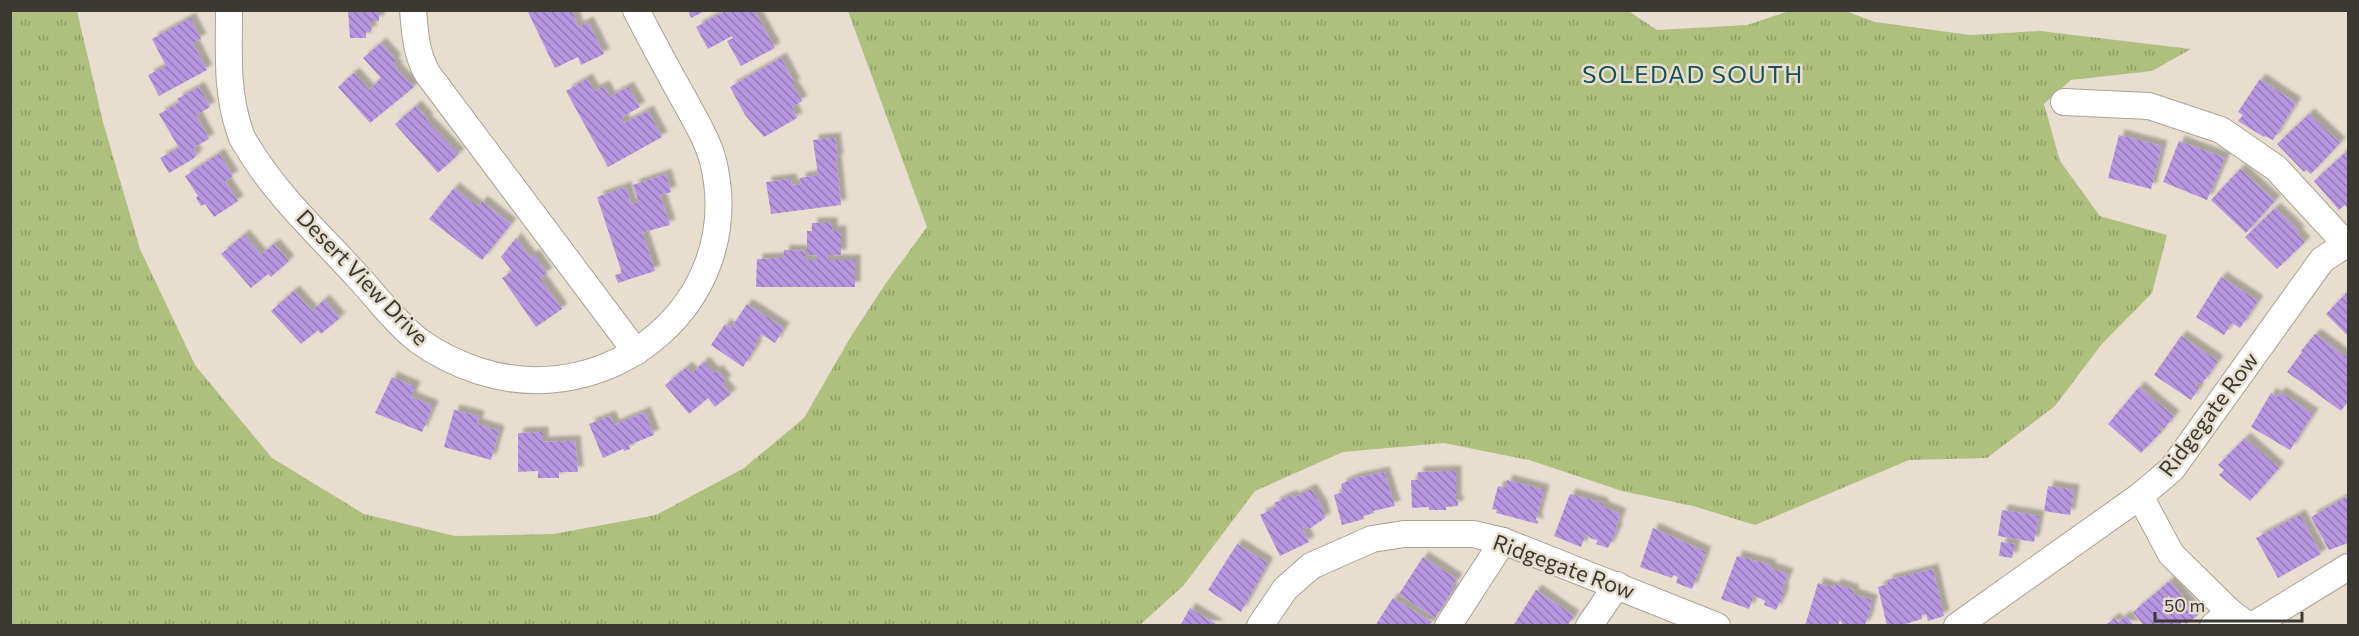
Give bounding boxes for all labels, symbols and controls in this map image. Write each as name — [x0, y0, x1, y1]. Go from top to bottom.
district label: SOLEDAD SOUTH — [1582, 59, 1804, 88]
street label: Desert View Drive — [291, 203, 435, 351]
street label: Ridgegate Row — [2152, 346, 2264, 482]
street label: Ridgegate Row — [1489, 528, 1639, 604]
scale bar — [2155, 585, 2302, 623]
text: 50 m — [2164, 594, 2205, 616]

